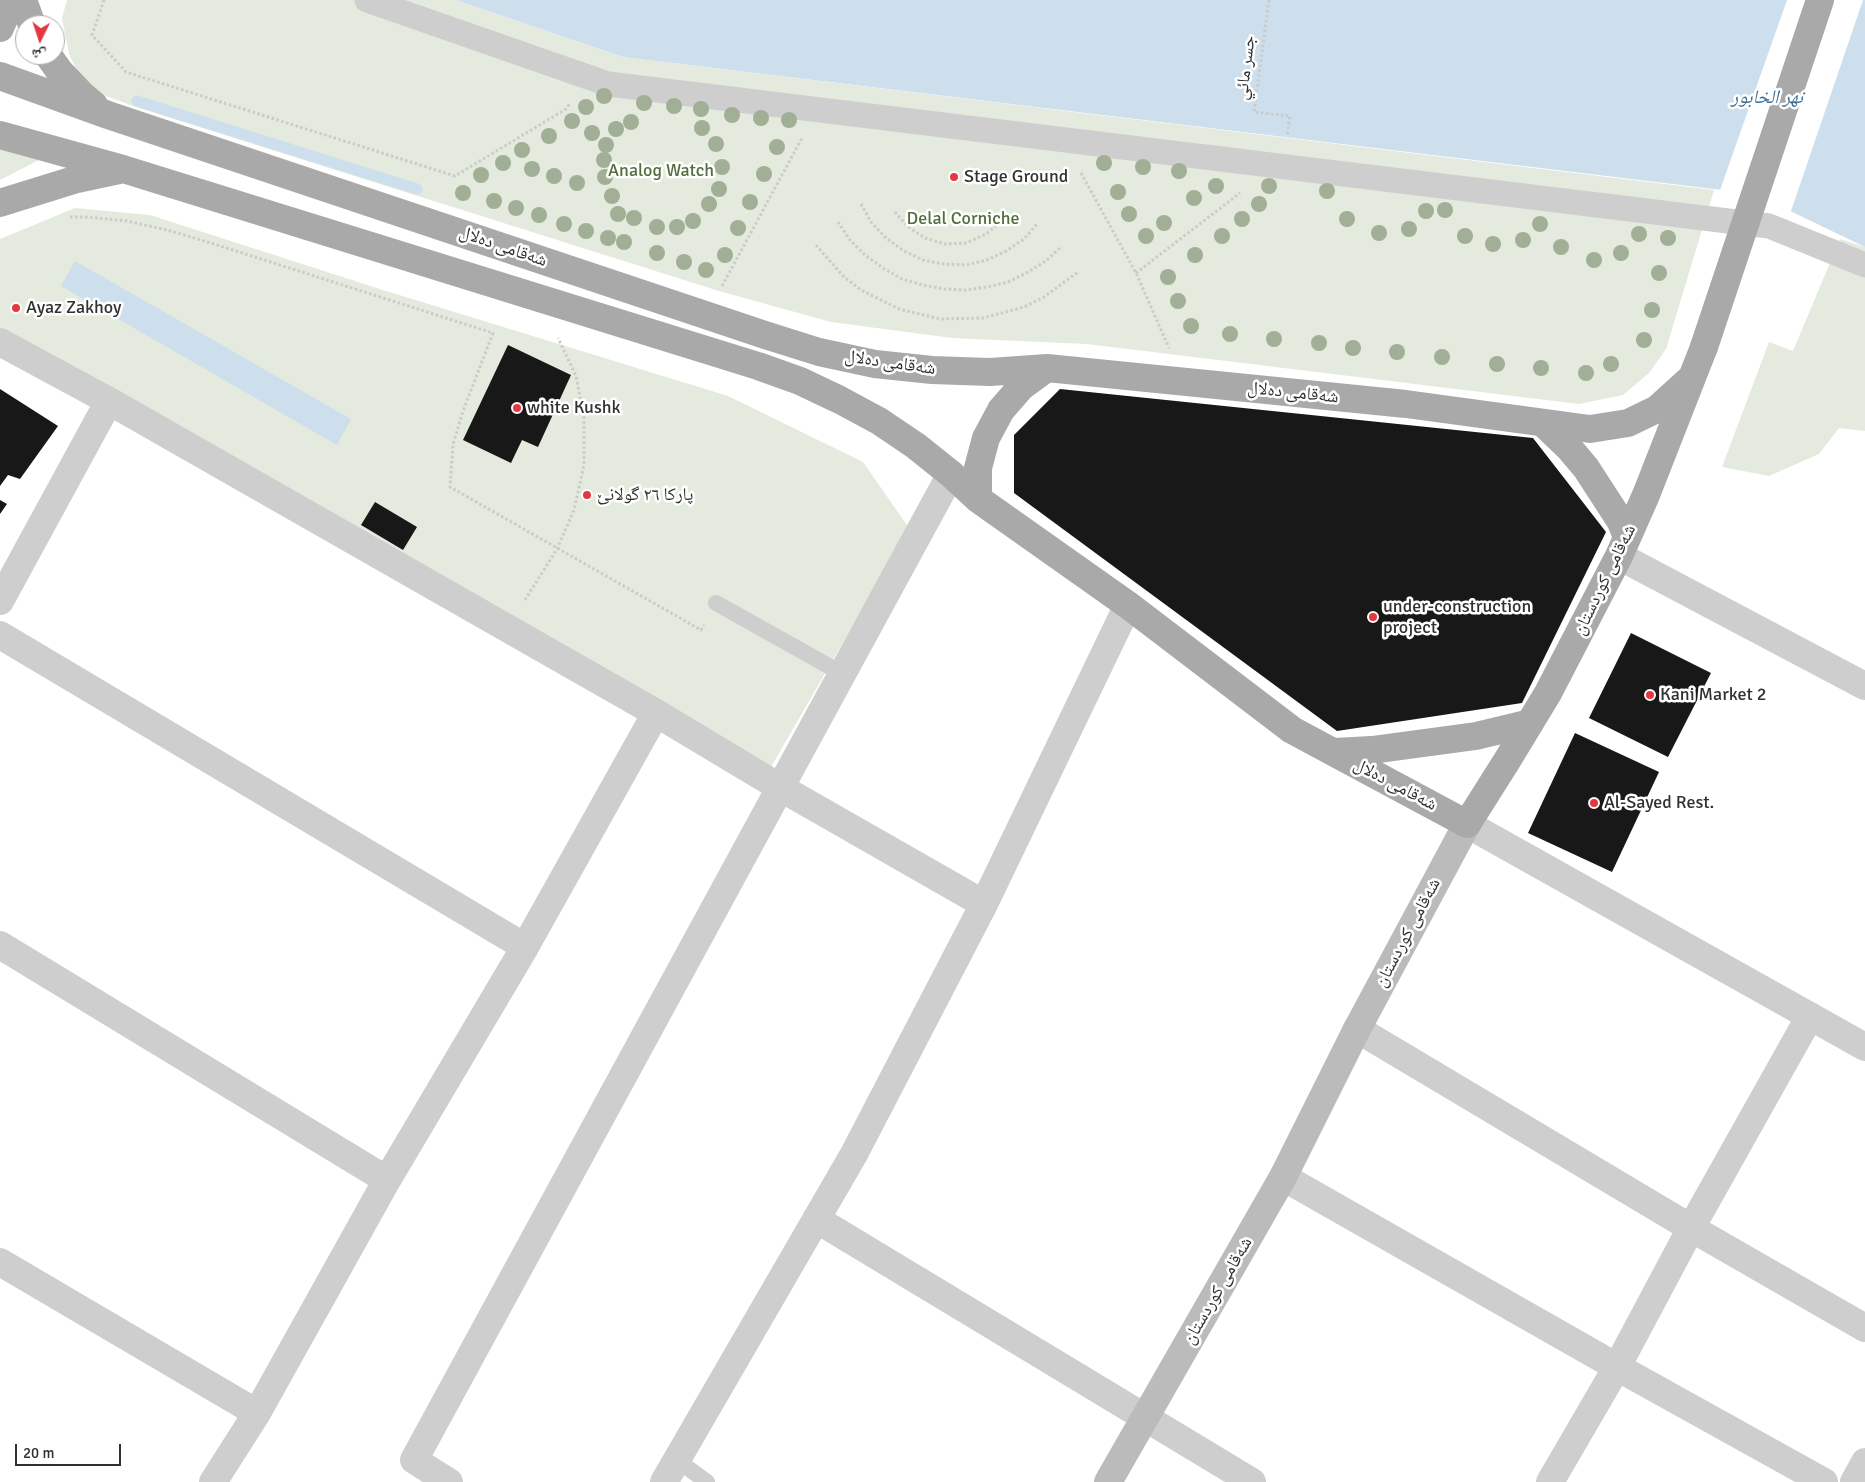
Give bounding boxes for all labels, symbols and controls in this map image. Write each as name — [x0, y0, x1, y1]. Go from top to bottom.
north arrow — [15, 15, 65, 65]
street label: جسر مائي — [1231, 35, 1261, 101]
text: ش — [31, 45, 47, 63]
water label: نهر الخابور — [1731, 87, 1803, 109]
park label: Analog Watch — [608, 160, 714, 182]
place label: Stage Ground — [964, 166, 1068, 188]
marker: Stage Ground — [948, 171, 960, 183]
park label: Delal Corniche — [906, 208, 1020, 230]
street label: شەقامی دەلال — [456, 222, 550, 272]
place label: Ayaz Zakhoy — [26, 297, 121, 319]
marker: Ayaz Zakhoy — [10, 302, 22, 314]
street label: شەقامی دەلال — [843, 346, 937, 380]
street label: شەقامی دەلال — [1246, 377, 1340, 409]
place label: white Kushk — [527, 397, 621, 419]
marker: white Kushk — [511, 402, 523, 414]
place label: پارکا ٢٦ گولانێ — [597, 484, 693, 506]
marker: پارکا ٢٦ گولانێ — [581, 489, 593, 501]
street label: شەقامی کوردستان — [1569, 521, 1641, 639]
place label: under-construction project — [1383, 596, 1531, 638]
marker: under-construction project — [1367, 611, 1379, 623]
place label: Kani Market 2 — [1660, 684, 1766, 706]
marker: Kani Market 2 — [1644, 689, 1656, 701]
street label: شەقامی دەلال — [1350, 754, 1440, 816]
place label: Al-Sayed Rest. — [1604, 792, 1714, 814]
marker: Al-Sayed Rest. — [1588, 797, 1600, 809]
street label: شەقامی کوردستان — [1370, 875, 1446, 991]
street label: شەقامی کوردستان — [1179, 1233, 1257, 1349]
scale bar — [18, 1434, 124, 1466]
text: 20 m — [23, 1444, 54, 1462]

